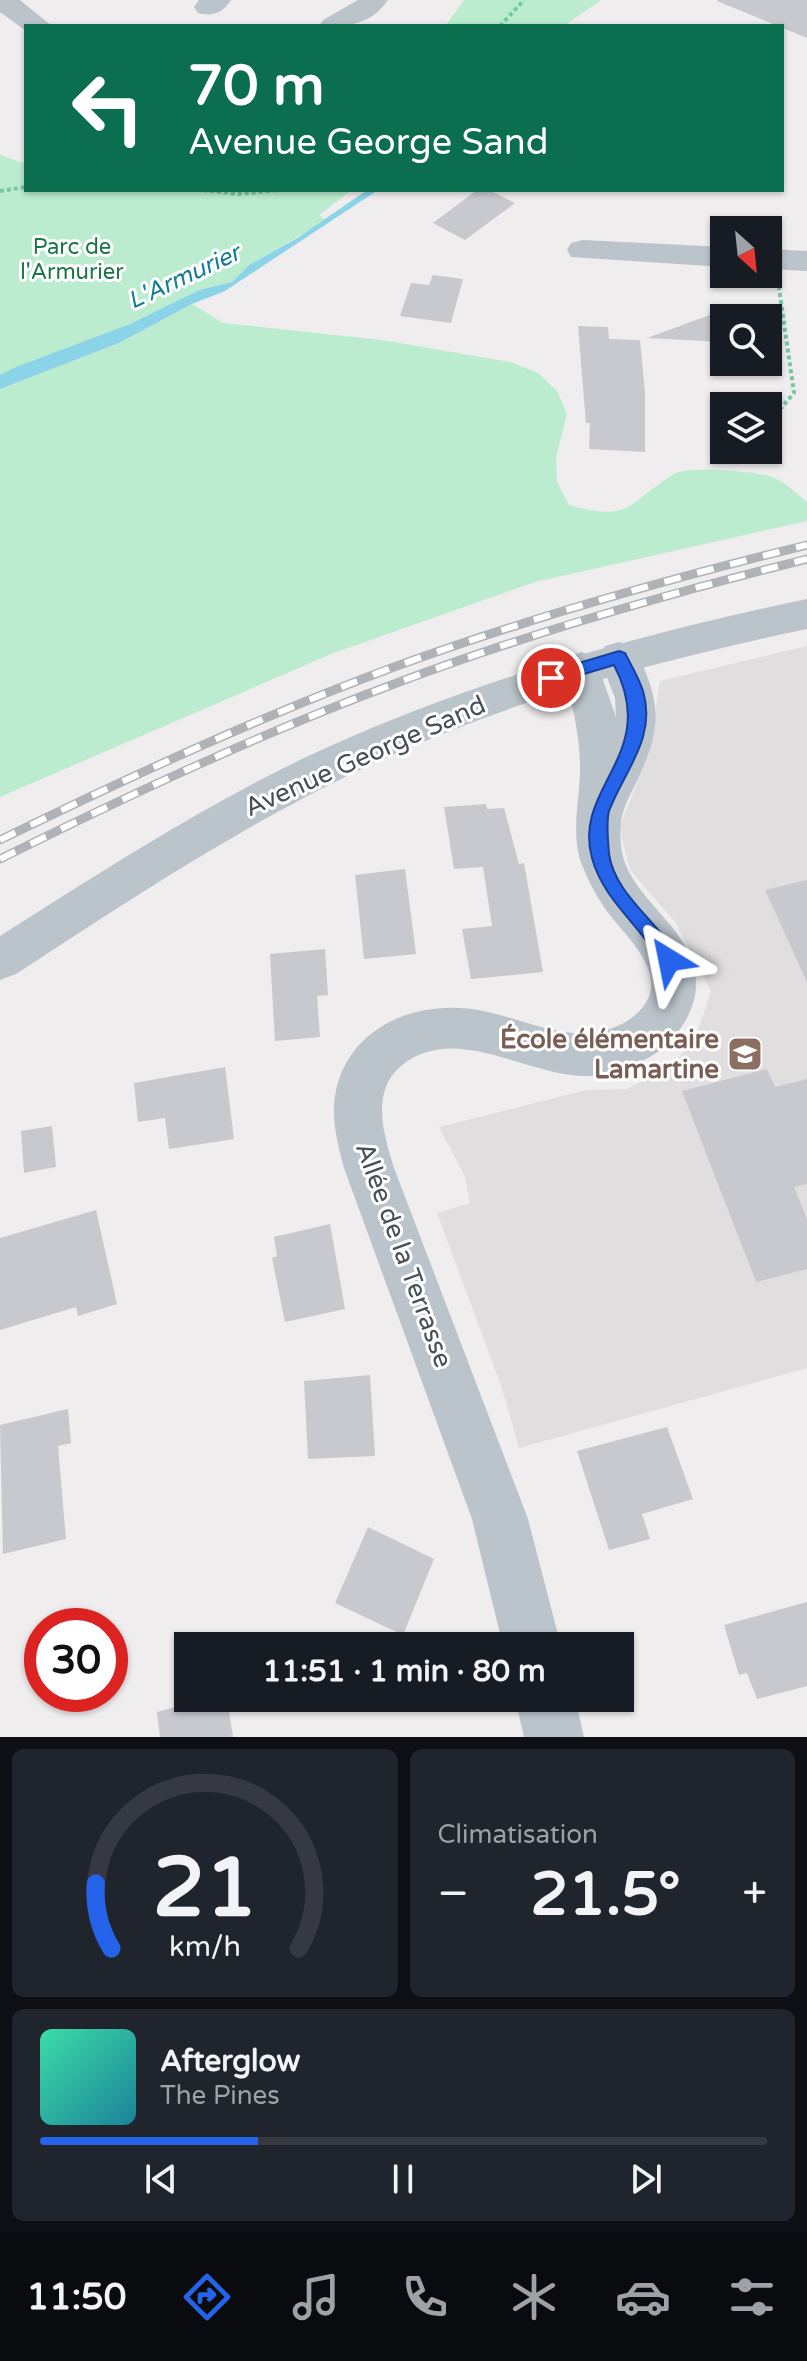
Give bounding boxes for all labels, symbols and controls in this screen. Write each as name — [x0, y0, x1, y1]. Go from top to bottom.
text: 70 m — [188, 53, 324, 120]
icon: left — [56, 56, 160, 160]
text: Avenue George Sand — [188, 121, 548, 164]
north arrow — [710, 216, 782, 288]
map controls — [710, 216, 782, 464]
park label: Parc de l'Armurier — [20, 234, 124, 285]
water label: L'Armurier — [123, 237, 247, 316]
button: search — [710, 304, 782, 376]
button: layers — [710, 392, 782, 464]
pin — [517, 644, 585, 712]
icon: arrive — [529, 656, 573, 700]
street label: Avenue George Sand — [240, 689, 490, 823]
position arrow — [627, 918, 711, 1002]
place label: École élémentaire Lamartine — [500, 1023, 719, 1085]
school or university icon: École élémentaire Lamartine — [726, 1035, 764, 1073]
street label: Allée de la Terrasse — [349, 1138, 459, 1372]
speed limit sign: 30 — [24, 1608, 128, 1712]
text: 11:51 · 1 min · 80 m — [263, 1653, 545, 1690]
text: Climatisation — [438, 1819, 598, 1850]
text: 21 — [153, 1839, 257, 1939]
text: 21.5° — [530, 1859, 681, 1931]
text: − — [438, 1868, 469, 1921]
text: + — [742, 1868, 767, 1921]
text: km/h — [169, 1930, 241, 1964]
text: Afterglow — [160, 2043, 300, 2080]
text: The Pines — [160, 2080, 280, 2111]
icon: previous — [139, 2157, 183, 2201]
icon: pause — [381, 2157, 425, 2201]
icon: next — [624, 2157, 668, 2201]
icon: directions — [179, 2269, 235, 2325]
icon: music — [288, 2269, 344, 2325]
icon: phone — [397, 2269, 453, 2325]
icon: climate — [506, 2269, 562, 2325]
icon: car — [615, 2269, 671, 2325]
icon: filters — [724, 2269, 780, 2325]
text: 11:50 — [27, 2276, 126, 2319]

